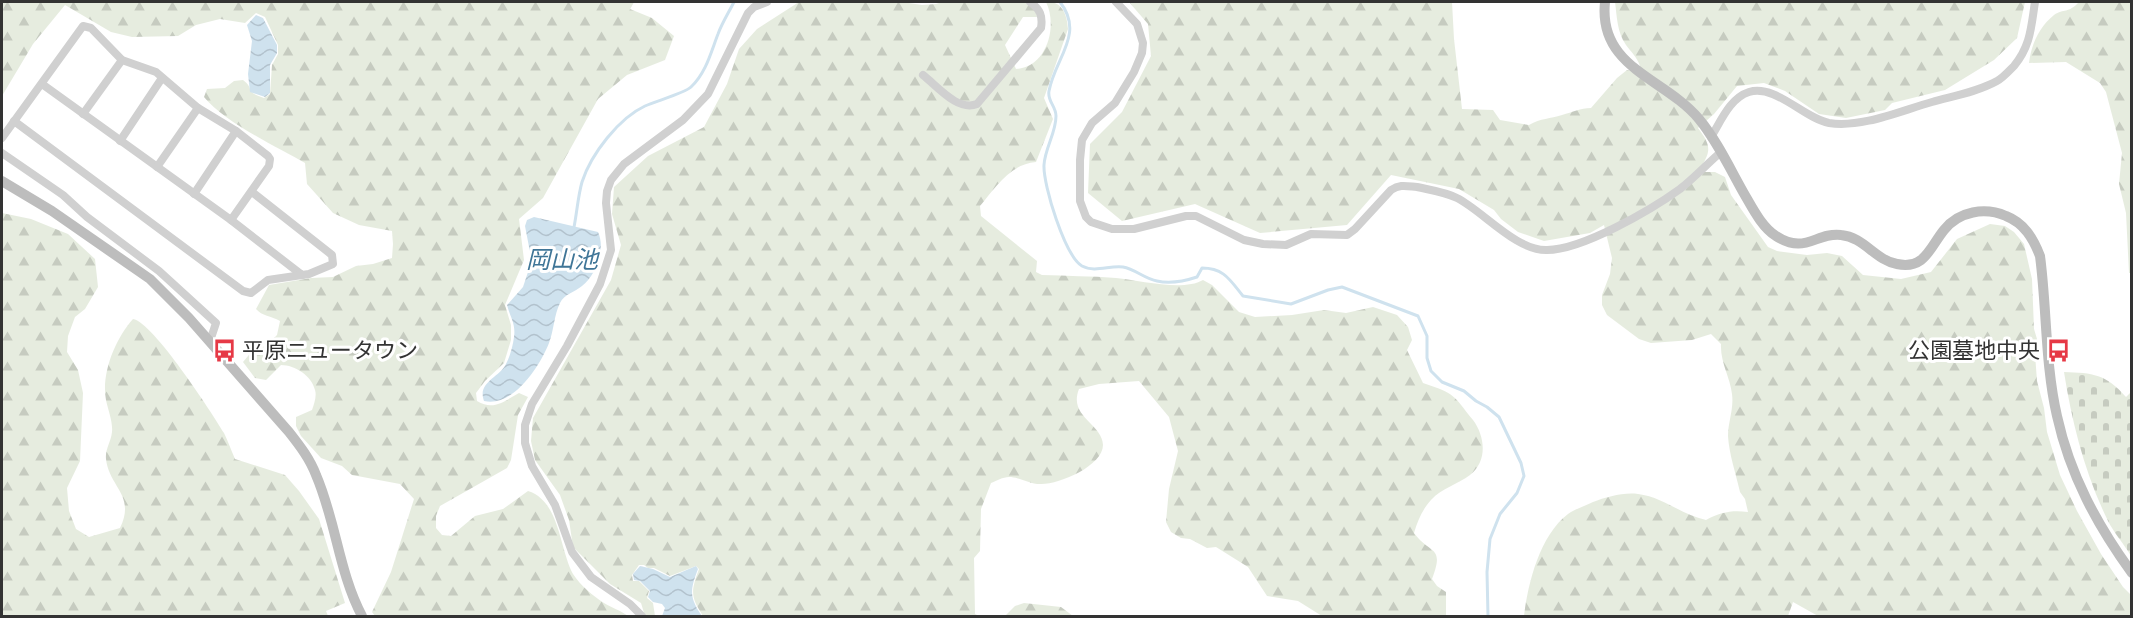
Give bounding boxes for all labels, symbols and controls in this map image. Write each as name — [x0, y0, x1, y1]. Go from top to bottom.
water label: 岡山池 — [526, 244, 600, 273]
place label: 平原ニュータウン — [242, 336, 418, 363]
place label: 公園墓地中央 — [1908, 336, 2040, 363]
bus stop icon: 平原ニュータウン — [211, 337, 237, 363]
bus stop icon: 公園墓地中央 — [2045, 337, 2071, 363]

